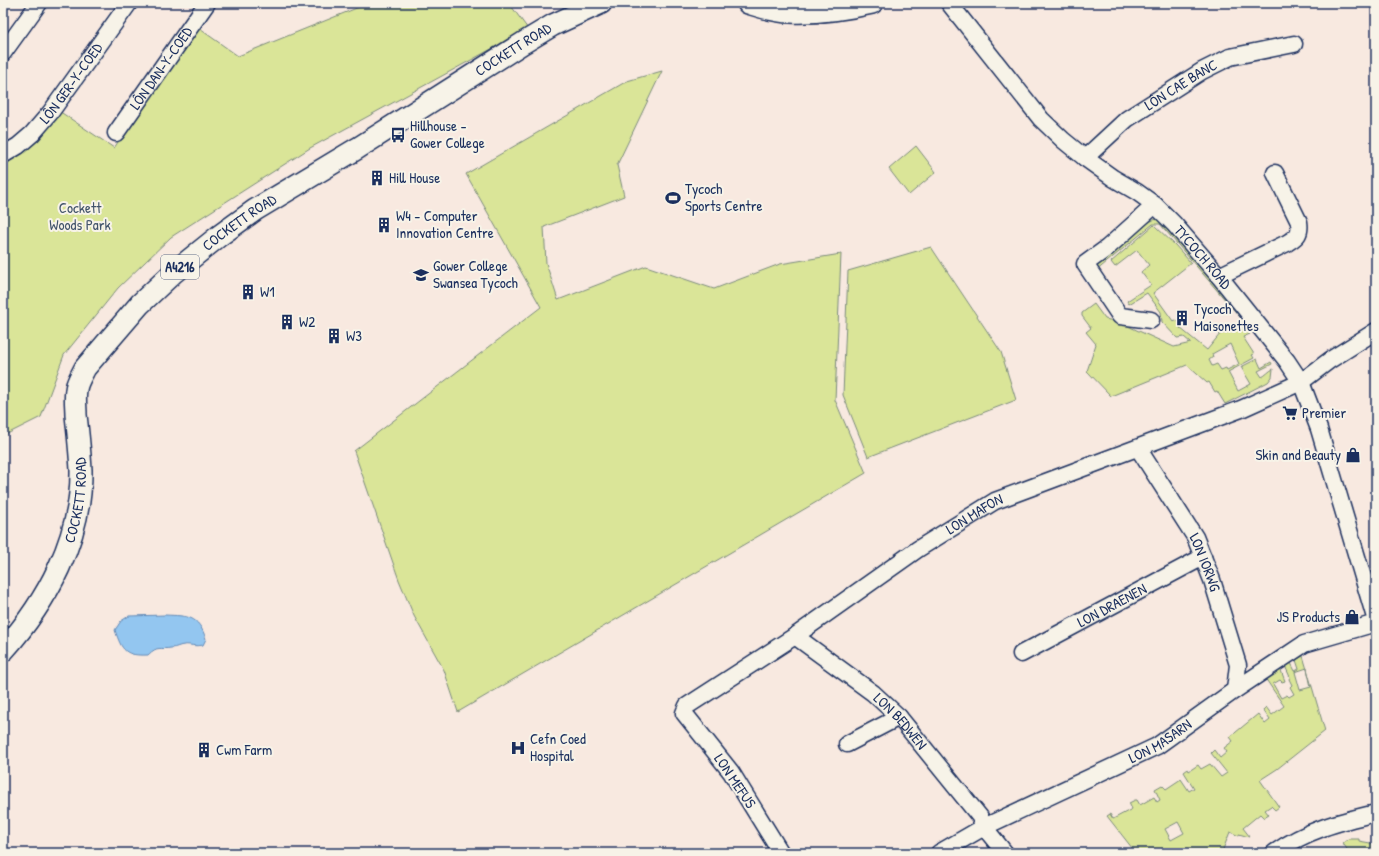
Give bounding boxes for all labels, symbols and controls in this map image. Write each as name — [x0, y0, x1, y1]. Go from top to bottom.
street label: COCKETT ROAD — [471, 17, 556, 81]
street label: LÔN DAN-Y-COED — [124, 22, 198, 114]
street label: LÔN GER-Y-COED — [34, 38, 108, 128]
street label: LÔN CAE BANC — [1140, 54, 1221, 115]
place label: Hillhouse - Gower College — [410, 115, 485, 153]
bus stop icon: Hillhouse - Gower College — [389, 126, 407, 144]
place label: Hill House — [389, 167, 440, 188]
building icon: Hill House — [368, 169, 386, 187]
place label: Tycoch Sports Centre — [685, 178, 762, 216]
street label: COCKETT ROAD — [198, 188, 281, 256]
sports icon: Tycoch Sports Centre — [664, 189, 682, 207]
park label: Cockett Woods Park — [49, 197, 111, 235]
place label: W4 - Computer Innovation Centre — [396, 205, 494, 243]
building icon: W4 - Computer Innovation Centre — [375, 216, 393, 234]
street label: TYCOCH ROAD — [1169, 220, 1237, 294]
road number: A4216 — [161, 255, 199, 279]
place label: Gower College Swansea Tycoch — [433, 255, 518, 293]
school or university icon: Gower College Swansea Tycoch — [412, 266, 430, 284]
place label: W1 — [260, 281, 275, 302]
building icon: W1 — [239, 283, 257, 301]
place label: Tycoch Maisonettes — [1194, 298, 1259, 336]
building icon: Tycoch Maisonettes — [1173, 309, 1191, 327]
place label: W2 — [299, 311, 315, 332]
building icon: W2 — [278, 313, 296, 331]
place label: W3 — [346, 325, 362, 346]
building icon: W3 — [325, 327, 343, 345]
place label: Premier — [1302, 402, 1346, 423]
supermarket icon: Premier — [1281, 404, 1299, 422]
place label: Skin and Beauty — [1255, 444, 1341, 465]
shop icon: Skin and Beauty — [1344, 446, 1362, 464]
street label: COCKETT ROAD — [59, 456, 91, 546]
street label: LON MAFON — [942, 488, 1006, 539]
street label: LON IORWG — [1185, 529, 1226, 595]
street label: LON DRAENEN — [1073, 578, 1150, 632]
place label: JS Products — [1276, 606, 1340, 627]
shop icon: JS Products — [1343, 608, 1361, 626]
street label: LON BEDWEN — [869, 688, 932, 754]
street label: LON MASARN — [1125, 714, 1196, 768]
place label: Cefn Coed Hospital — [530, 728, 586, 766]
place label: Cwm Farm — [216, 739, 272, 760]
hospital icon: Cefn Coed Hospital — [509, 739, 527, 757]
building icon: Cwm Farm — [195, 741, 213, 759]
street label: LON MEFUS — [709, 749, 761, 812]

